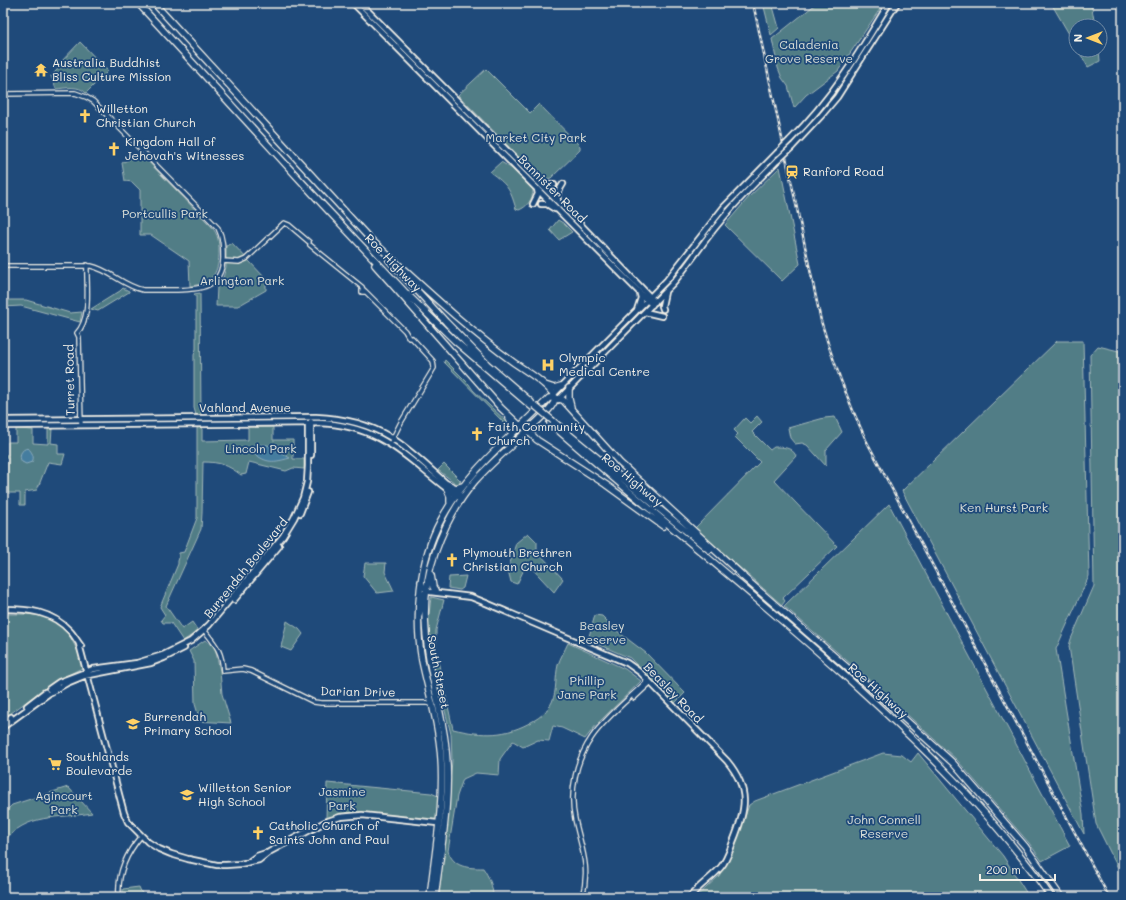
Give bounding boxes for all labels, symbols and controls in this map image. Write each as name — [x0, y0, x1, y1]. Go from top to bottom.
north arrow — [1068, 18, 1108, 58]
text: N — [1070, 34, 1085, 42]
park label: Caladenia Grove Reserve — [765, 36, 853, 66]
place label: Australia Buddhist Bliss Culture Mission — [52, 54, 171, 84]
temple icon: Australia Buddhist Bliss Culture Mission — [33, 62, 49, 78]
place label: Willetton Christian Church — [96, 100, 196, 130]
church icon: Willetton Christian Church — [77, 108, 93, 124]
park label: Market City Park — [486, 129, 586, 145]
place label: Kingdom Hall of Jehovah's Witnesses — [125, 133, 244, 163]
church icon: Kingdom Hall of Jehovah's Witnesses — [106, 141, 122, 157]
street label: Bannister Road — [515, 151, 591, 226]
place label: Ranford Road — [803, 163, 884, 179]
station icon: Ranford Road — [784, 164, 800, 180]
park label: Portcullis Park — [122, 205, 208, 221]
street label: Roe Highway — [362, 230, 426, 295]
park label: Arlington Park — [200, 272, 284, 288]
street label: Turret Road — [60, 344, 78, 416]
place label: Olympic Medical Centre — [559, 349, 650, 379]
hospital icon: Olympic Medical Centre — [540, 357, 556, 373]
street label: Vahland Avenue — [199, 399, 291, 415]
place label: Faith Community Church — [488, 418, 585, 448]
church icon: Faith Community Church — [469, 426, 485, 442]
park label: Lincoln Park — [225, 440, 297, 456]
street label: Roe Highway — [599, 449, 667, 509]
park label: Ken Hurst Park — [960, 499, 1048, 515]
street label: Burrendah Boulevard — [200, 514, 291, 621]
place label: Plymouth Brethren Christian Church — [463, 544, 572, 574]
church icon: Plymouth Brethren Christian Church — [444, 552, 460, 568]
park label: Beasley Reserve — [578, 617, 626, 647]
street label: South Street — [424, 634, 454, 710]
street label: Beasley Road — [641, 658, 707, 726]
street label: Roe Highway — [845, 659, 912, 721]
park label: Phillip Jane Park — [557, 672, 617, 702]
street label: Darian Drive — [320, 682, 396, 700]
place label: Burrendah Primary School — [144, 708, 232, 738]
school or university icon: Burrendah Primary School — [125, 716, 141, 732]
place label: Southlands Boulevarde — [66, 748, 132, 778]
supermarket icon: Southlands Boulevarde — [47, 756, 63, 772]
place label: Willetton Senior High School — [198, 779, 291, 809]
park label: Jasmine Park — [318, 783, 366, 813]
park label: Agincourt Park — [35, 787, 93, 817]
school or university icon: Willetton Senior High School — [179, 787, 195, 803]
park label: John Connell Reserve — [847, 811, 921, 841]
place label: Catholic Church of Saints John and Paul — [269, 817, 389, 847]
church icon: Catholic Church of Saints John and Paul — [250, 825, 266, 841]
scale bar — [980, 856, 1055, 882]
text: 200 m — [986, 861, 1021, 877]

